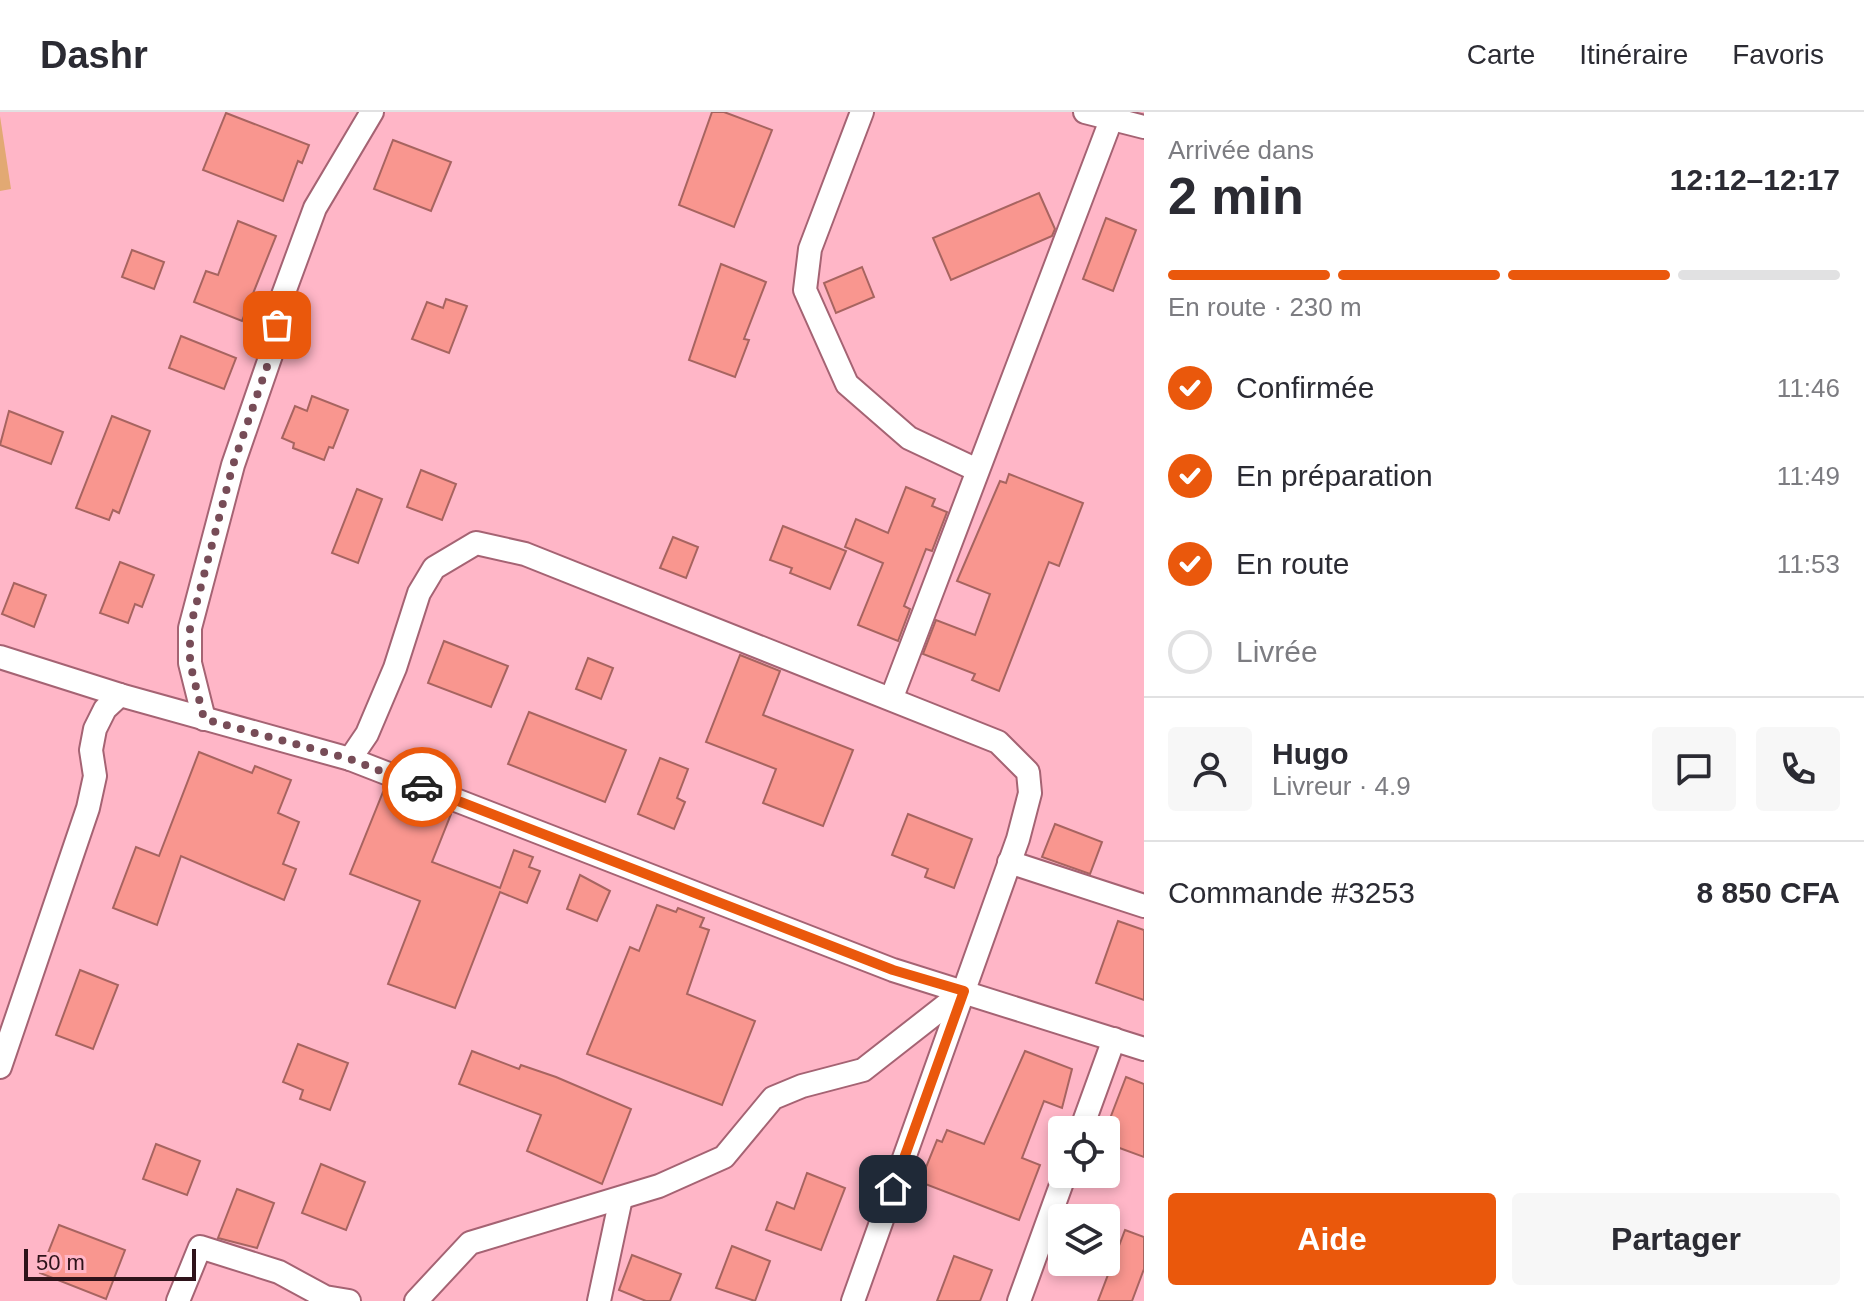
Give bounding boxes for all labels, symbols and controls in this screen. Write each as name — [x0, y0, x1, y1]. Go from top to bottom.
text: Dashr — [40, 34, 148, 76]
text: Carte — [1467, 39, 1535, 70]
text: Itinéraire — [1579, 39, 1688, 70]
text: Favoris — [1732, 39, 1824, 70]
text: Arrivée dans — [1168, 135, 1314, 165]
text: 12:12–12:17 — [1670, 163, 1840, 196]
text: 2 min — [1168, 167, 1304, 225]
pin — [243, 291, 311, 359]
text: En route · 230 m — [1168, 292, 1362, 322]
icon: bag — [255, 303, 299, 347]
icon: check — [1168, 366, 1212, 410]
text: Confirmée — [1236, 371, 1374, 404]
text: 11:46 — [1777, 373, 1840, 403]
icon: check — [1168, 454, 1212, 498]
text: En préparation — [1236, 459, 1433, 492]
text: 11:49 — [1777, 461, 1840, 491]
icon: check — [1168, 542, 1212, 586]
text: En route — [1236, 547, 1349, 580]
text: 11:53 — [1777, 549, 1840, 579]
text: Livrée — [1236, 635, 1318, 668]
button: person — [1168, 727, 1252, 811]
button: chat — [1652, 727, 1736, 811]
button: phone — [1756, 727, 1840, 811]
text: Hugo — [1272, 737, 1349, 770]
courier — [382, 747, 462, 827]
icon: car — [400, 765, 444, 809]
text: Livreur · 4.9 — [1272, 771, 1411, 801]
text: Commande #3253 — [1168, 876, 1415, 909]
text: 8 850 CFA — [1697, 876, 1840, 909]
map controls — [1048, 1116, 1120, 1276]
button: locate — [1048, 1116, 1120, 1188]
pin — [859, 1155, 927, 1223]
icon: home — [871, 1167, 915, 1211]
button: Aide — [1168, 1193, 1496, 1285]
button: Partager — [1512, 1193, 1840, 1285]
button: layers — [1048, 1204, 1120, 1276]
scale bar — [24, 1245, 196, 1281]
text: 50 m — [36, 1250, 85, 1275]

